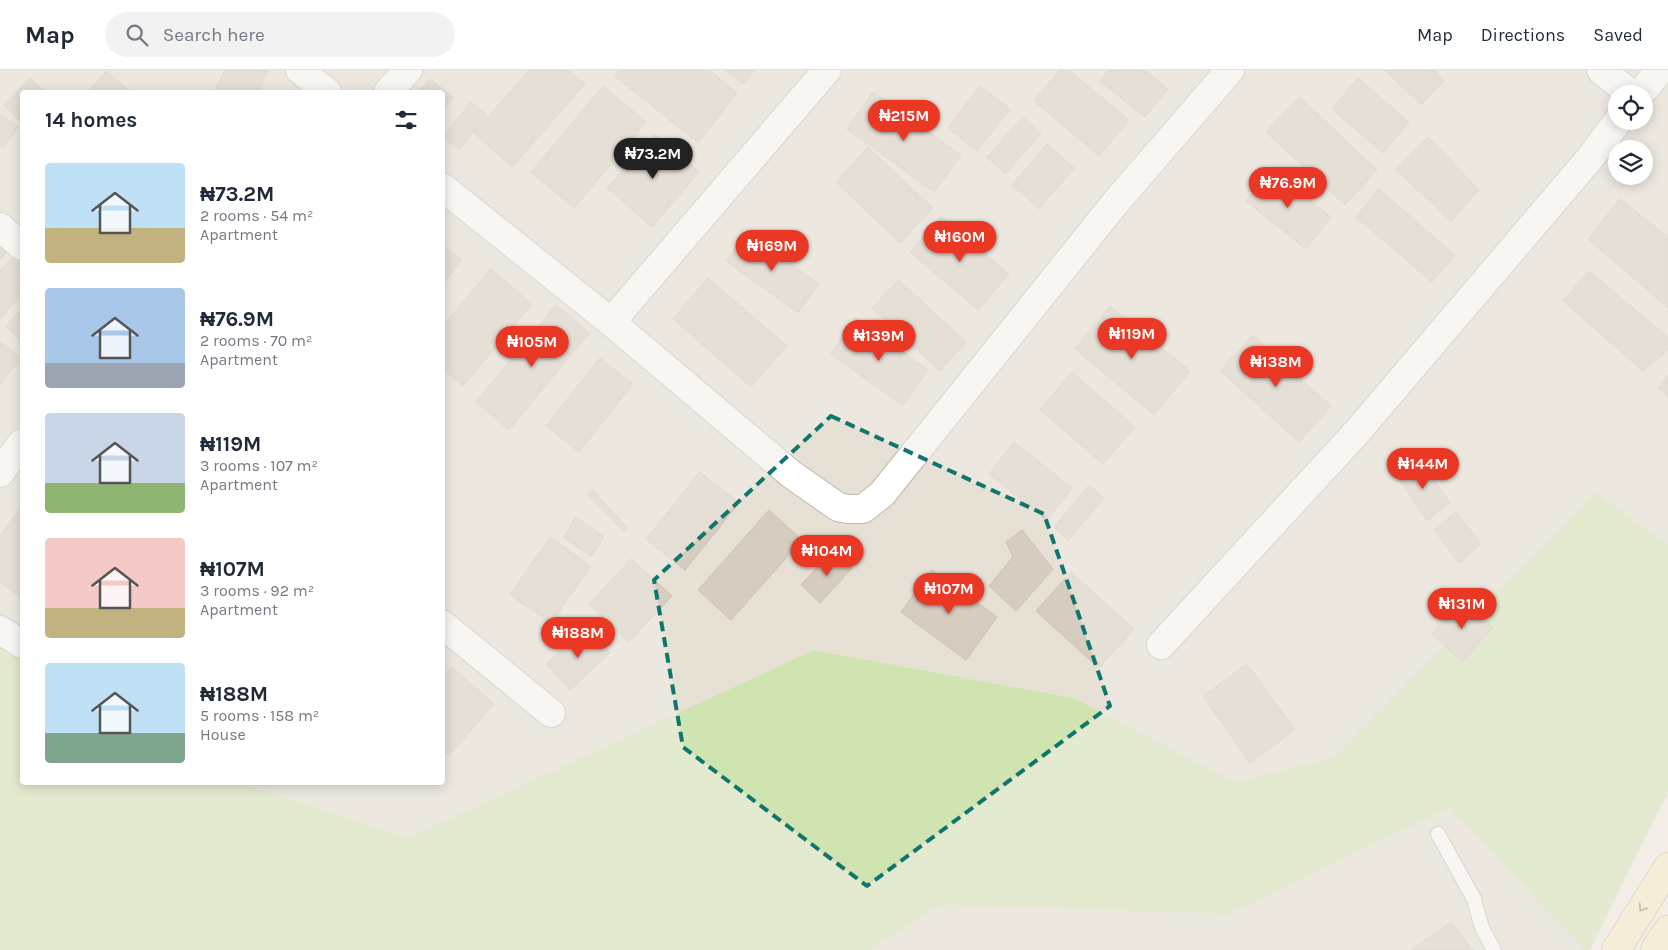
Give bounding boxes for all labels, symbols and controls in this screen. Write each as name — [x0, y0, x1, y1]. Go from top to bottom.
search box — [105, 12, 455, 57]
text: Map — [25, 21, 75, 49]
icon: search — [123, 21, 151, 49]
text: Search here — [163, 24, 265, 46]
text: Map — [1417, 24, 1453, 46]
text: Directions — [1481, 24, 1565, 46]
text: Saved — [1593, 24, 1643, 46]
map controls — [1608, 85, 1653, 185]
button: locate — [1608, 85, 1653, 130]
pin: ₦215M — [869, 100, 939, 142]
icon: filters — [392, 106, 420, 134]
text: ₦215M — [879, 106, 929, 125]
text: 14 homes — [45, 108, 137, 132]
pin: ₦73.2M — [612, 138, 694, 180]
button: layers — [1608, 140, 1653, 185]
text: ₦73.2M — [625, 144, 681, 163]
pin: ₦76.9M — [1247, 166, 1329, 209]
text: ₦76.9M — [1260, 173, 1316, 192]
text: ₦73.2M — [200, 182, 274, 206]
icon: home — [85, 183, 145, 243]
text: 2 rooms · 54 m² — [200, 206, 313, 225]
pin: ₦160M — [925, 220, 995, 263]
text: Apartment — [200, 225, 278, 244]
text: ₦160M — [934, 227, 986, 246]
pin: ₦169M — [737, 230, 807, 272]
text: ₦169M — [747, 236, 797, 255]
text: ₦76.9M — [200, 307, 274, 331]
icon: home — [85, 308, 145, 368]
pin: ₦119M — [1097, 318, 1167, 360]
pin: ₦139M — [844, 320, 914, 362]
text: ₦119M — [1109, 324, 1155, 343]
pin: ₦105M — [497, 326, 567, 368]
text: ₦139M — [854, 326, 904, 345]
text: 2 rooms · 70 m² — [200, 331, 312, 350]
text: ₦105M — [507, 332, 557, 351]
pin: ₦138M — [1241, 346, 1311, 388]
text: Apartment — [200, 350, 278, 369]
text: ₦138M — [1250, 352, 1302, 371]
text: ₦119M — [200, 432, 261, 456]
icon: home — [85, 433, 145, 493]
pin: ₦144M — [1388, 448, 1458, 490]
text: ₦144M — [1398, 454, 1448, 473]
text: 3 rooms · 107 m² — [200, 456, 318, 475]
text: Apartment — [200, 475, 278, 494]
pin: ₦104M — [792, 534, 862, 577]
text: ₦104M — [802, 541, 852, 560]
text: ₦107M — [200, 557, 265, 581]
icon: home — [85, 558, 145, 618]
pin: ₦107M — [914, 572, 984, 615]
text: ₦107M — [924, 579, 974, 598]
text: 3 rooms · 92 m² — [200, 581, 314, 600]
pin: ₦131M — [1427, 588, 1497, 630]
text: ₦131M — [1439, 594, 1485, 613]
text: Apartment — [200, 600, 278, 619]
pin: ₦188M — [543, 616, 613, 659]
text: ₦188M — [552, 623, 604, 642]
text: ₦188M — [200, 682, 268, 706]
icon: home — [85, 683, 145, 743]
text: 5 rooms · 158 m² — [200, 706, 319, 725]
text: House — [200, 725, 246, 744]
one-way arrow — [1639, 903, 1648, 912]

